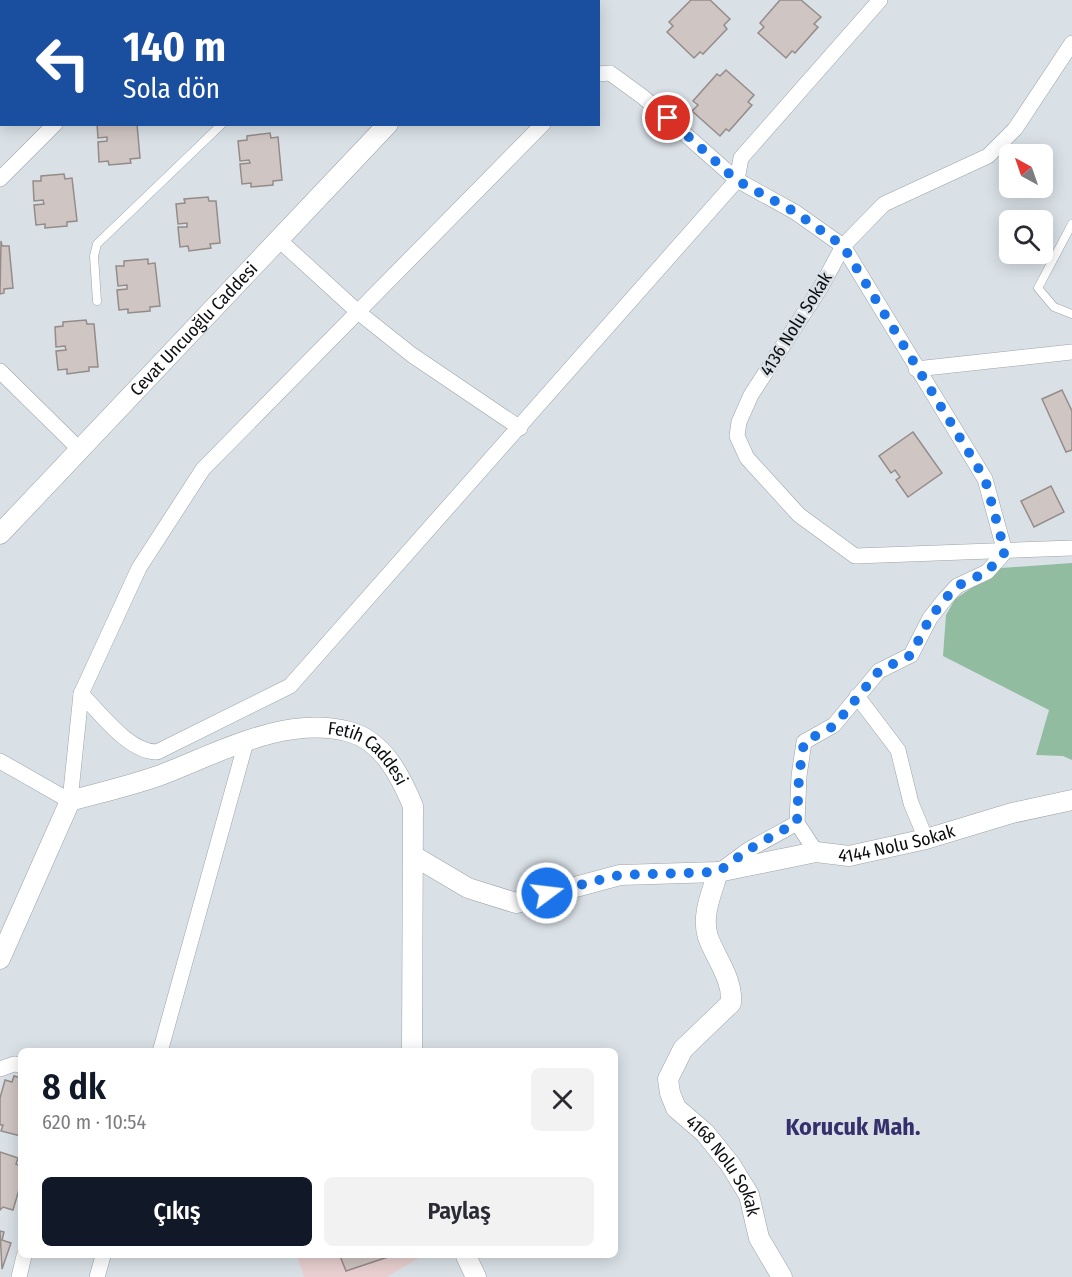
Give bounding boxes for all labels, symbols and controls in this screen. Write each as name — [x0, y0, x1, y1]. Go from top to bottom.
text: 140 m — [123, 22, 226, 72]
icon: left — [24, 24, 102, 102]
text: Sola dön — [123, 73, 220, 105]
pin — [642, 92, 693, 143]
icon: arrive — [651, 101, 684, 134]
north arrow — [999, 144, 1053, 198]
map controls — [999, 144, 1053, 264]
button: search — [999, 210, 1053, 264]
street label: Cevat Uncuoğlu Caddesi — [125, 258, 262, 401]
street label: 4136 Nolu Sokak — [755, 267, 837, 380]
street label: Fetih Caddesi — [327, 717, 413, 789]
street label: 4144 Nolu Sokak — [837, 820, 958, 867]
position arrow — [515, 861, 579, 925]
text: 8 dk — [42, 1065, 106, 1109]
button: close — [531, 1068, 594, 1131]
text: 620 m · 10:54 — [42, 1110, 146, 1134]
street label: 4168 Nolu Sokak — [681, 1110, 765, 1219]
district label: Korucuk Mah. — [786, 1113, 920, 1141]
button: Çıkış — [42, 1177, 312, 1246]
button: Paylaş — [324, 1177, 594, 1246]

